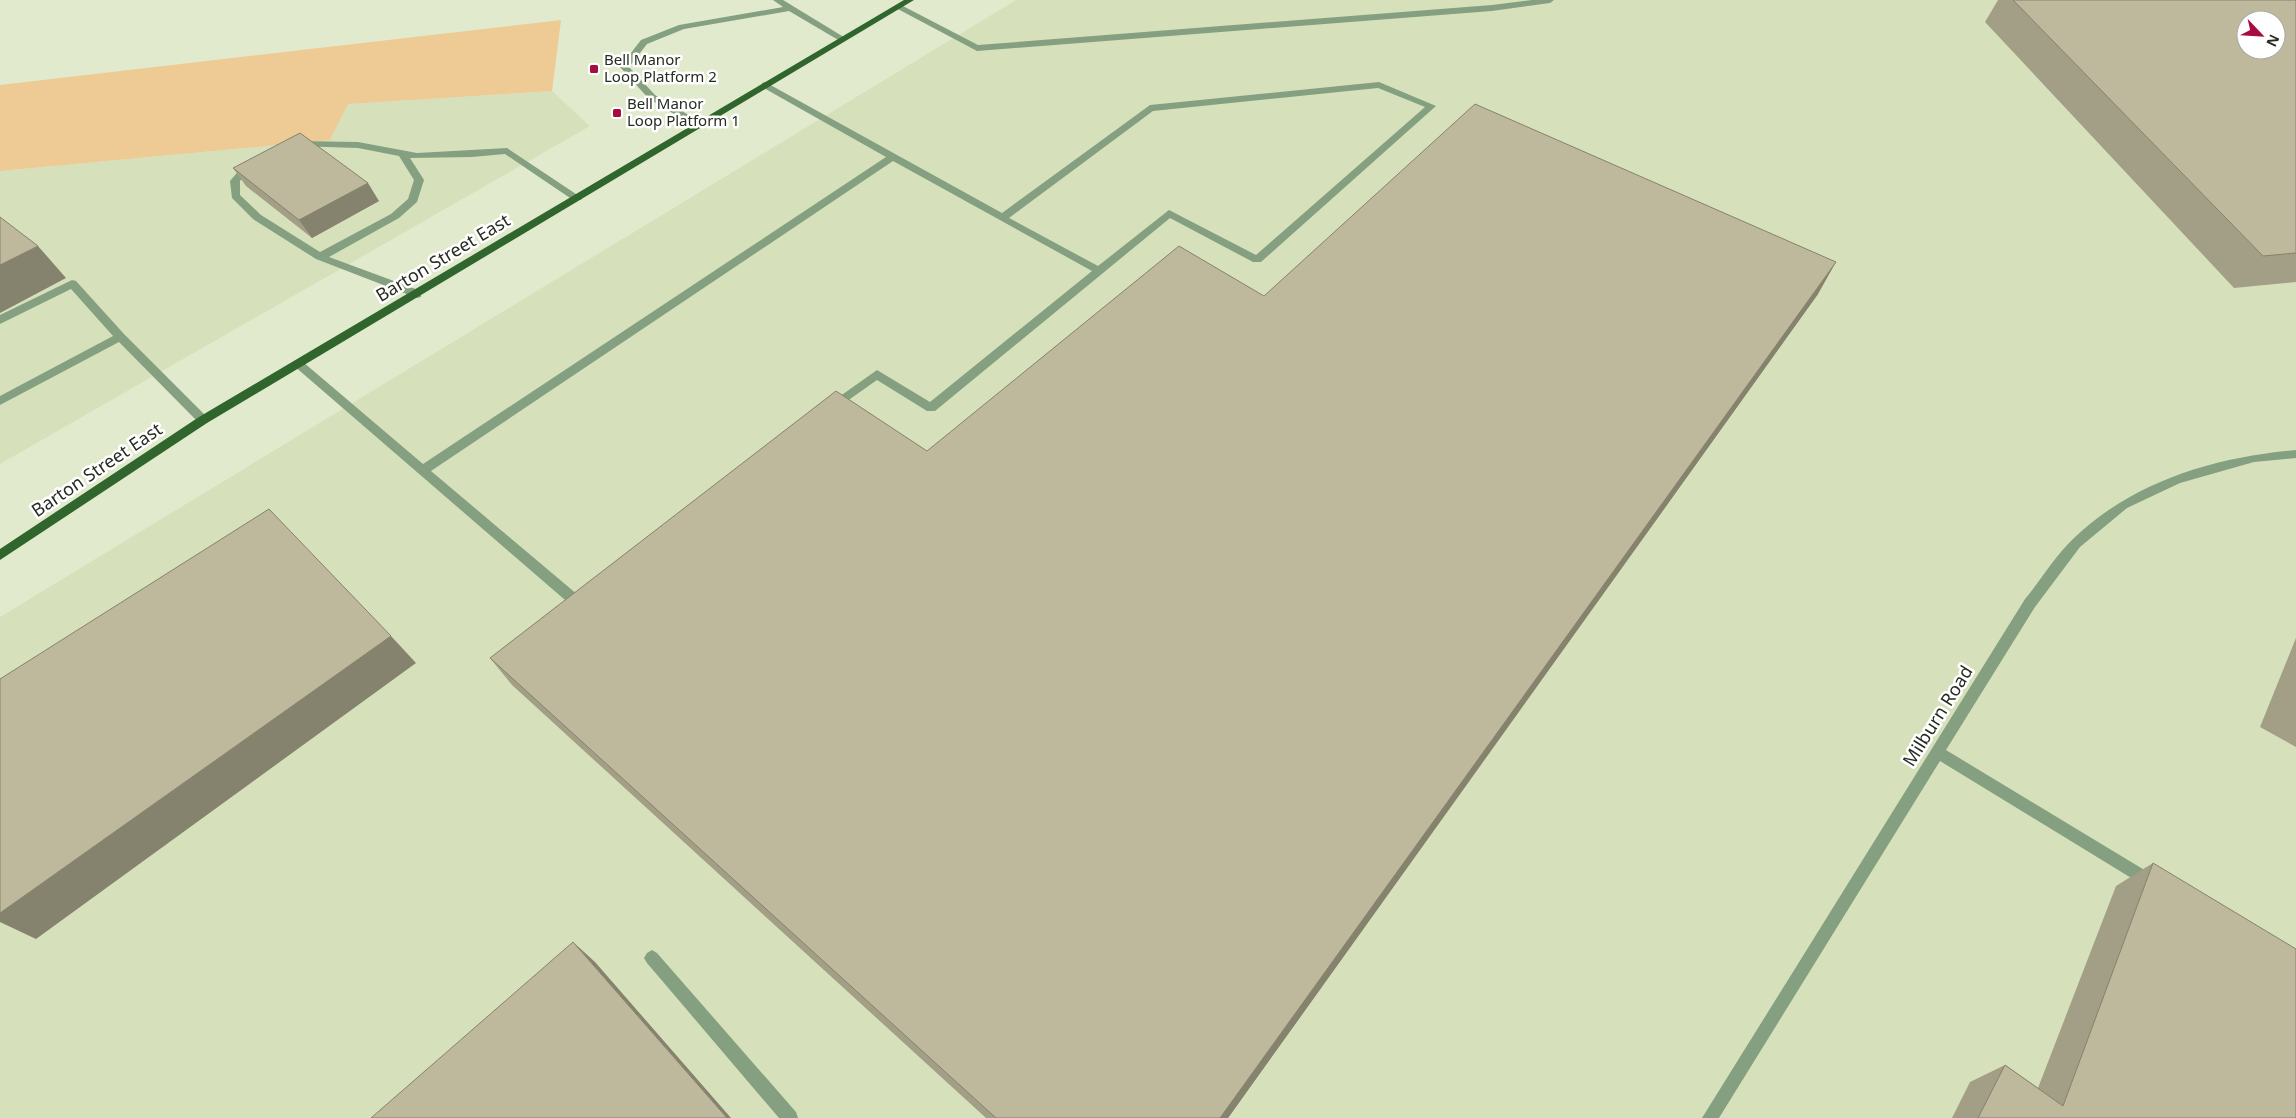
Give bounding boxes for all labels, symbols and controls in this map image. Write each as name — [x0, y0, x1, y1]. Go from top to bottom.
north arrow — [2236, 10, 2286, 60]
text: N — [2262, 32, 2284, 50]
place label: Bell Manor Loop Platform 2 — [604, 49, 717, 86]
marker: Bell Manor Loop Platform 2 — [588, 63, 600, 75]
place label: Bell Manor Loop Platform 1 — [627, 93, 740, 130]
marker: Bell Manor Loop Platform 1 — [611, 107, 623, 119]
street label: Barton Street East — [371, 207, 514, 307]
street label: Barton Street East — [26, 416, 167, 522]
street label: Milburn Road — [1897, 661, 1978, 770]

